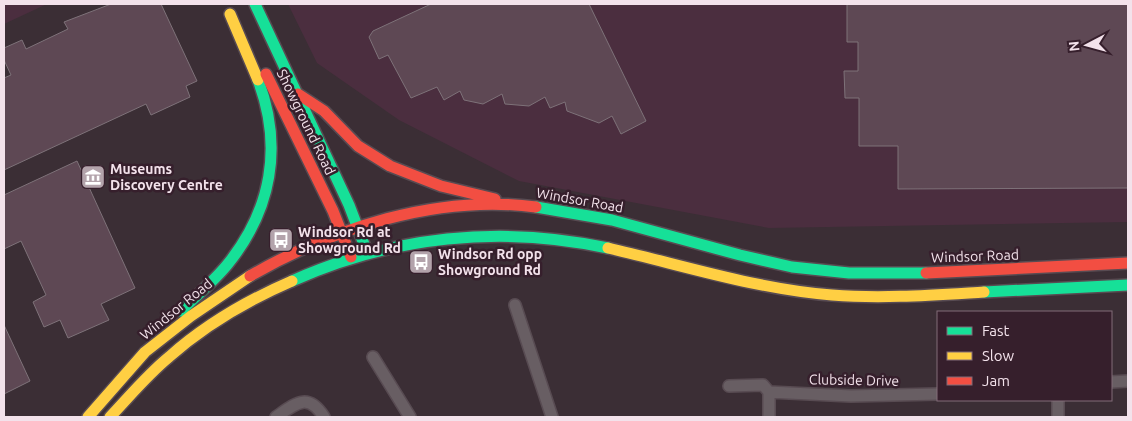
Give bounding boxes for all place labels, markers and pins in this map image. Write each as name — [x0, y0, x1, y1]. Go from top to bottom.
place label: Museums Discovery Centre — [110, 161, 223, 193]
museum icon: Museums Discovery Centre — [80, 164, 106, 190]
place label: Windsor Rd at Showground Rd — [298, 224, 401, 256]
bus stop icon: Windsor Rd at Showground Rd — [268, 227, 294, 253]
place label: Windsor Rd opp Showground Rd — [438, 246, 542, 278]
bus stop icon: Windsor Rd opp Showground Rd — [408, 249, 434, 275]

